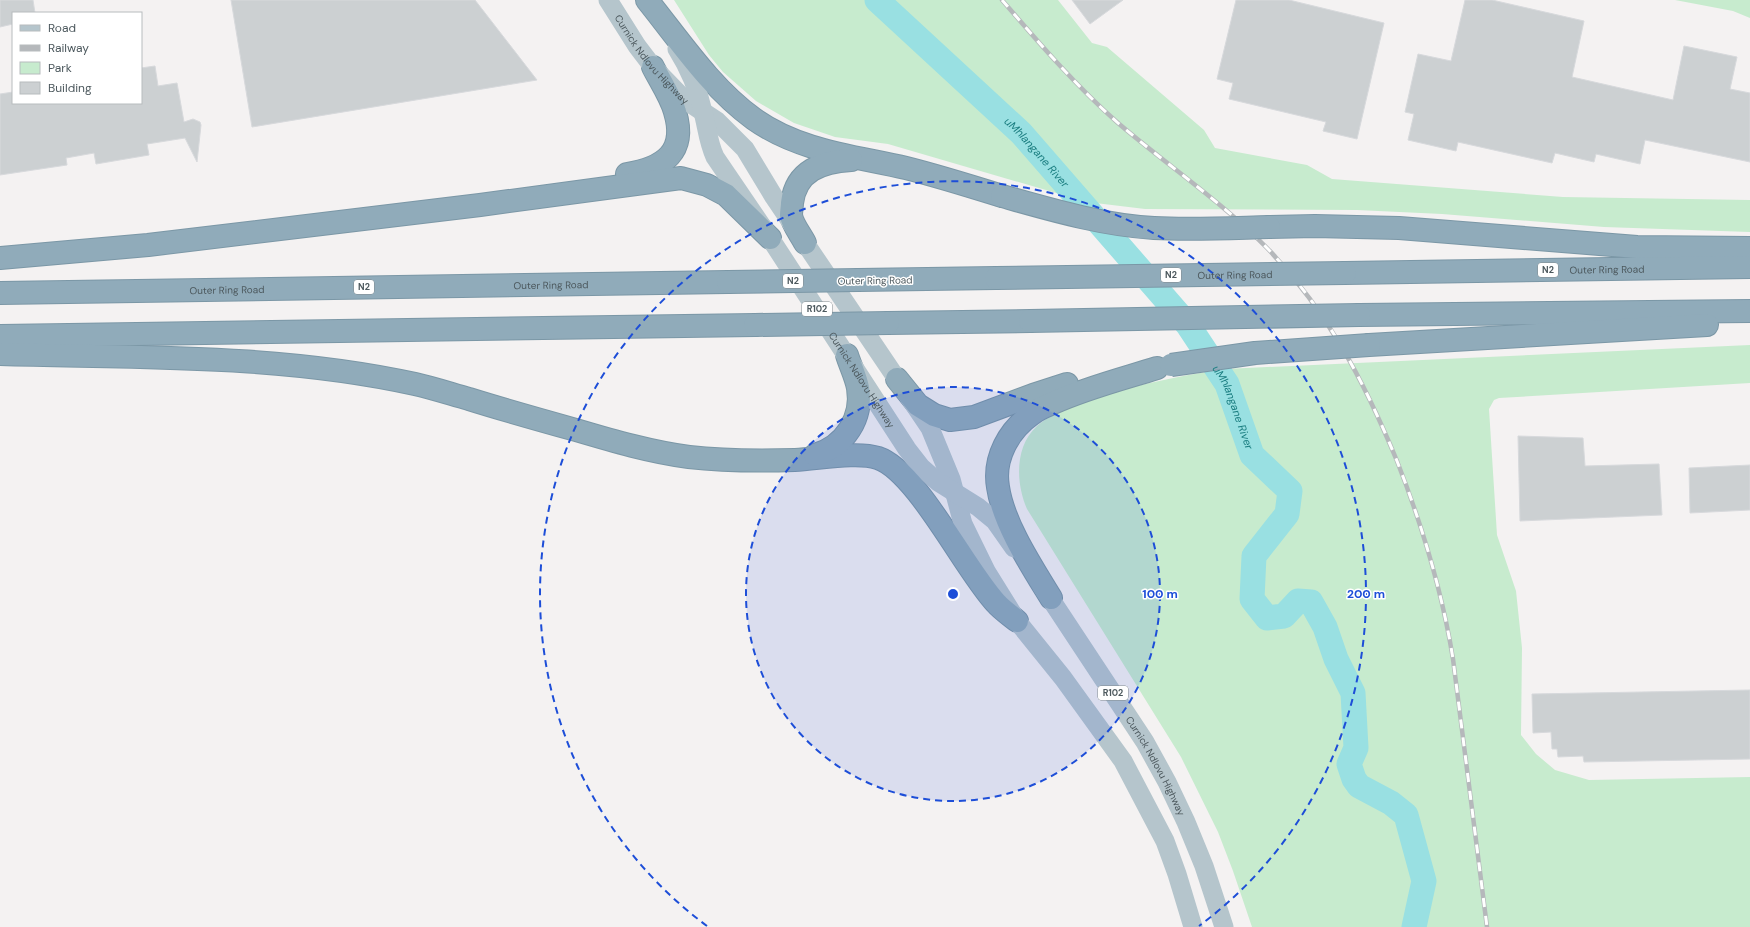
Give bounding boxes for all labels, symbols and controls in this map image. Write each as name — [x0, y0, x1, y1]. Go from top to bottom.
legend — [12, 12, 142, 104]
street label: Curnick Ndlovu Highway — [612, 12, 691, 108]
text: Road — [48, 20, 76, 36]
text: Railway — [48, 40, 89, 56]
text: Park — [48, 60, 72, 76]
text: Building — [48, 80, 92, 96]
water label: uMhlangane River — [1002, 114, 1073, 191]
road number: N2 — [1538, 263, 1558, 277]
street label: Outer Ring Road — [1569, 263, 1645, 277]
road number: N2 — [1161, 268, 1181, 282]
street label: Outer Ring Road — [1197, 268, 1273, 282]
street label: Outer Ring Road — [837, 273, 913, 288]
road number: N2 — [783, 274, 803, 288]
street label: Outer Ring Road — [513, 278, 589, 292]
road number: N2 — [354, 280, 374, 294]
street label: Outer Ring Road — [189, 283, 265, 297]
road number: R102 — [802, 302, 832, 316]
street label: Curnick Ndlovu Highway — [826, 330, 898, 431]
water label: uMhlangane River — [1209, 362, 1257, 452]
text: 100 m — [1142, 586, 1178, 602]
text: 200 m — [1347, 586, 1385, 602]
centre of rings — [946, 587, 960, 601]
road number: R102 — [1098, 686, 1128, 700]
street label: Curnick Ndlovu Highway — [1123, 714, 1188, 818]

